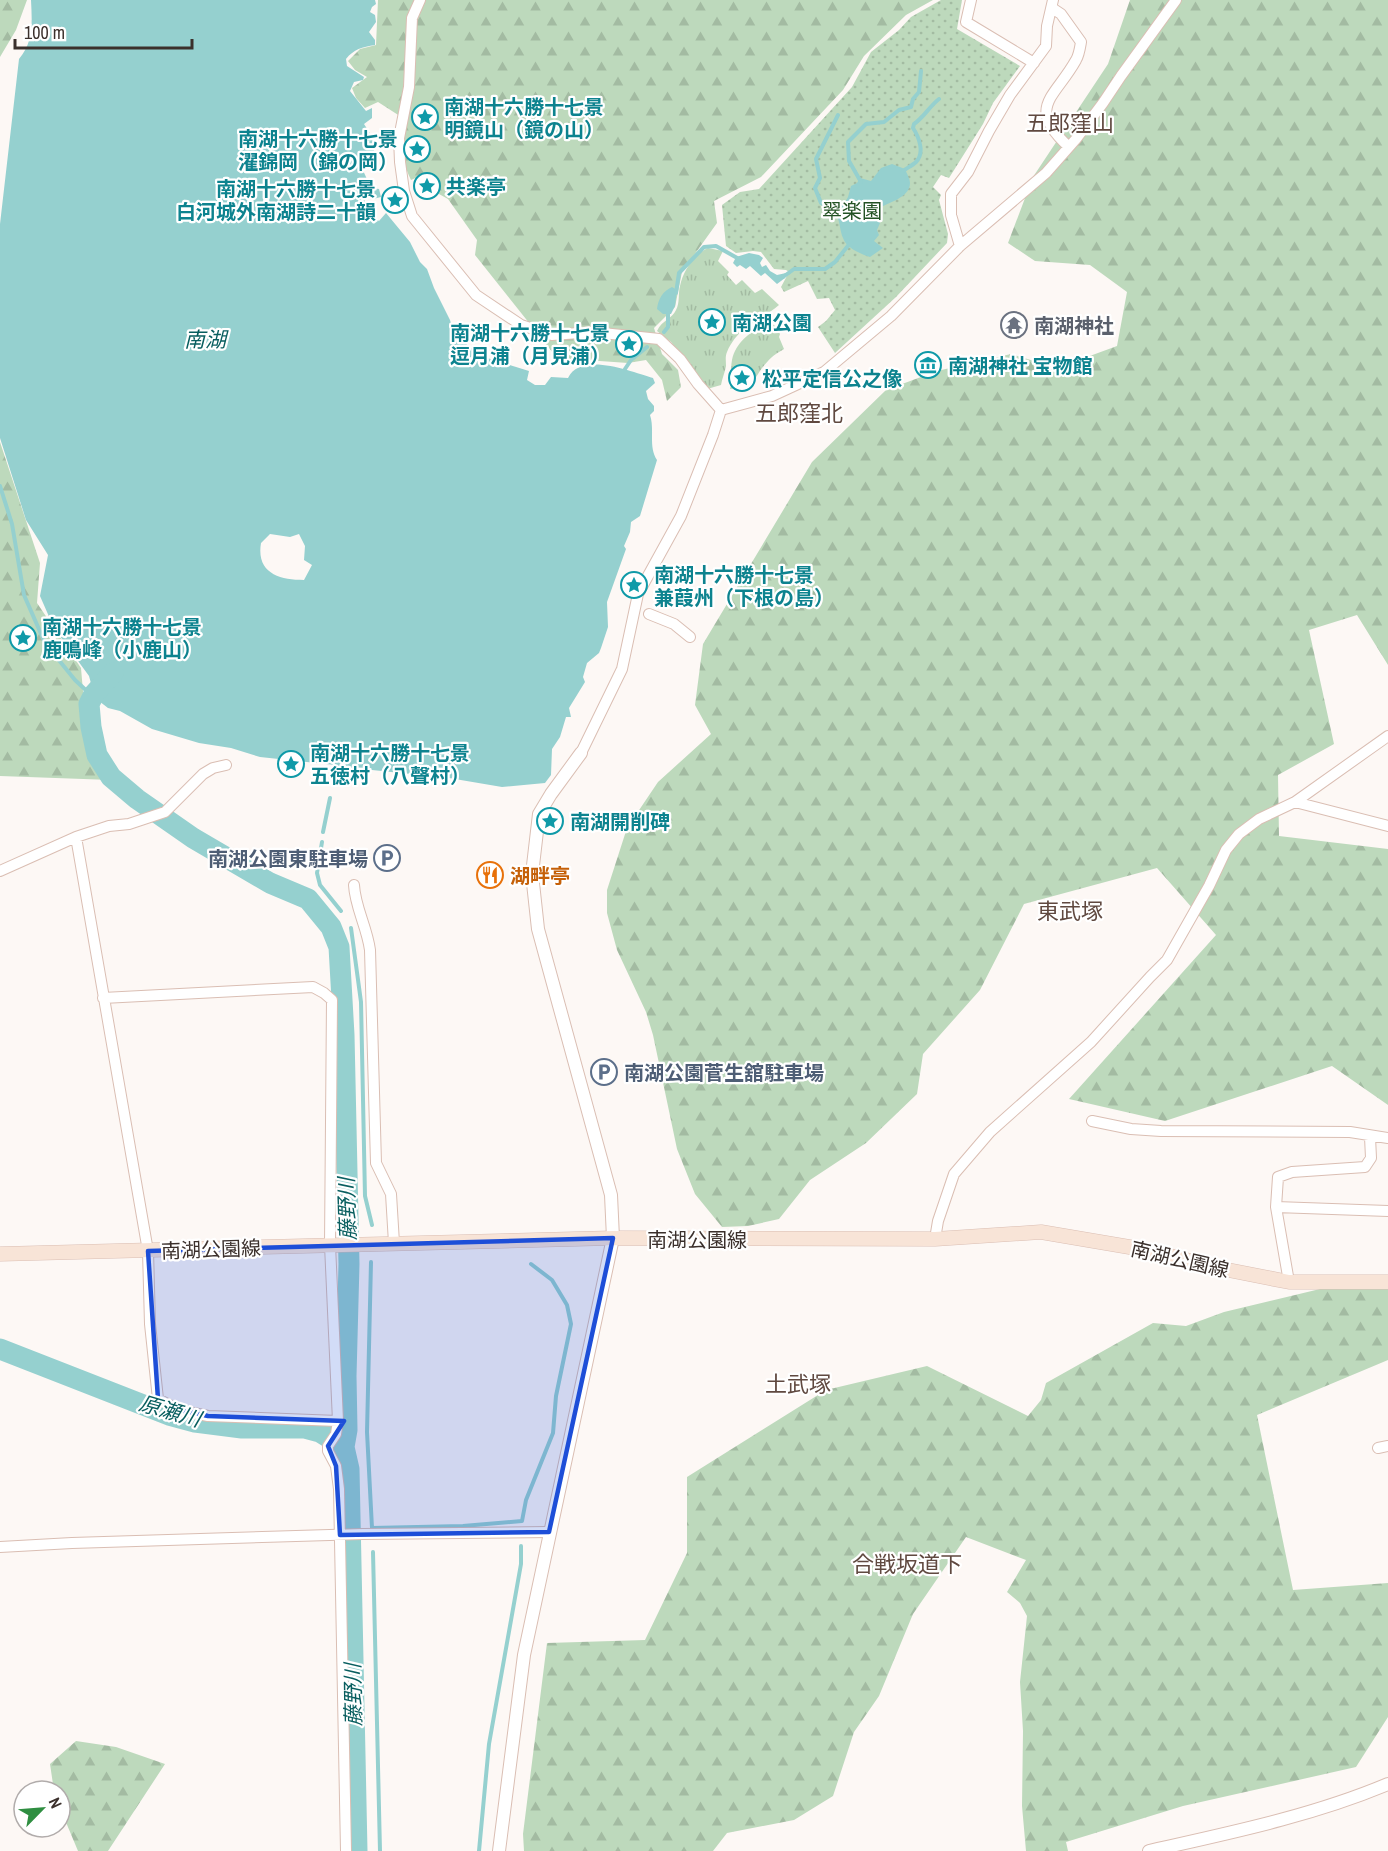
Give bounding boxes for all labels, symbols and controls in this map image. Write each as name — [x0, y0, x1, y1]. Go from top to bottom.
scale bar — [15, 12, 192, 50]
text: 100 m — [24, 20, 65, 45]
place label: 南湖十六勝十七景 明鏡山（鏡の山） — [444, 93, 604, 143]
place icon: 南湖十六勝十七景 明鏡山（鏡の山） — [410, 102, 440, 132]
district label: 五郎窪山 — [1026, 108, 1114, 138]
place label: 南湖十六勝十七景 濯錦岡（錦の岡） — [238, 125, 398, 175]
place icon: 南湖十六勝十七景 濯錦岡（錦の岡） — [402, 134, 432, 164]
place icon: 共楽亭 — [412, 171, 442, 201]
place label: 共楽亭 — [446, 173, 506, 200]
place label: 南湖十六勝十七景 白河城外南湖詩二十韻 — [176, 175, 376, 225]
place icon: 南湖十六勝十七景 白河城外南湖詩二十韻 — [380, 185, 410, 215]
park label: 翠楽園 — [822, 197, 882, 224]
place icon: 南湖公園 — [697, 307, 727, 337]
place label: 南湖公園 — [732, 309, 812, 336]
temple icon: 南湖神社 — [999, 310, 1029, 340]
place label: 南湖神社 — [1034, 312, 1114, 339]
place label: 南湖十六勝十七景 逗月浦（月見浦） — [450, 319, 610, 369]
water label: 南湖 — [184, 325, 229, 354]
place icon: 南湖十六勝十七景 逗月浦（月見浦） — [614, 329, 644, 359]
museum icon: 南湖神社 宝物館 — [913, 350, 943, 380]
place label: 南湖神社 宝物館 — [948, 352, 1093, 379]
place icon: 松平定信公之像 — [727, 363, 757, 393]
place label: 松平定信公之像 — [762, 365, 902, 392]
district label: 五郎窪北 — [755, 398, 843, 428]
place label: 南湖十六勝十七景 兼葭州（下根の島） — [654, 561, 834, 611]
place icon: 南湖十六勝十七景 兼葭州（下根の島） — [619, 570, 649, 600]
place label: 南湖十六勝十七景 鹿鳴峰（小鹿山） — [42, 613, 202, 663]
place icon: 南湖十六勝十七景 鹿鳴峰（小鹿山） — [8, 623, 38, 653]
place label: 南湖十六勝十七景 五徳村（八聲村） — [310, 739, 470, 789]
place icon: 南湖十六勝十七景 五徳村（八聲村） — [276, 749, 306, 779]
place icon: 南湖開削碑 — [535, 806, 565, 836]
place label: 南湖開削碑 — [570, 808, 670, 835]
parking icon: 南湖公園東駐車場 — [372, 843, 402, 873]
place label: 南湖公園東駐車場 — [208, 845, 368, 872]
restaurant icon: 湖畔亭 — [475, 860, 505, 890]
place label: 湖畔亭 — [510, 862, 570, 889]
district label: 東武塚 — [1037, 896, 1103, 926]
parking icon: 南湖公園菅生舘駐車場 — [589, 1057, 619, 1087]
place label: 南湖公園菅生舘駐車場 — [624, 1059, 824, 1086]
water label: 藤野川 — [331, 1175, 363, 1241]
street label: 南湖公園線 — [647, 1226, 747, 1253]
street label: 南湖公園線 — [161, 1234, 261, 1264]
street label: 南湖公園線 — [1128, 1235, 1232, 1283]
district label: 土武塚 — [765, 1369, 831, 1399]
water label: 原瀬川 — [136, 1388, 206, 1434]
district label: 合戦坂道下 — [852, 1549, 962, 1579]
water label: 藤野川 — [338, 1661, 368, 1727]
north arrow — [12, 1779, 72, 1839]
text: N — [44, 1794, 68, 1812]

